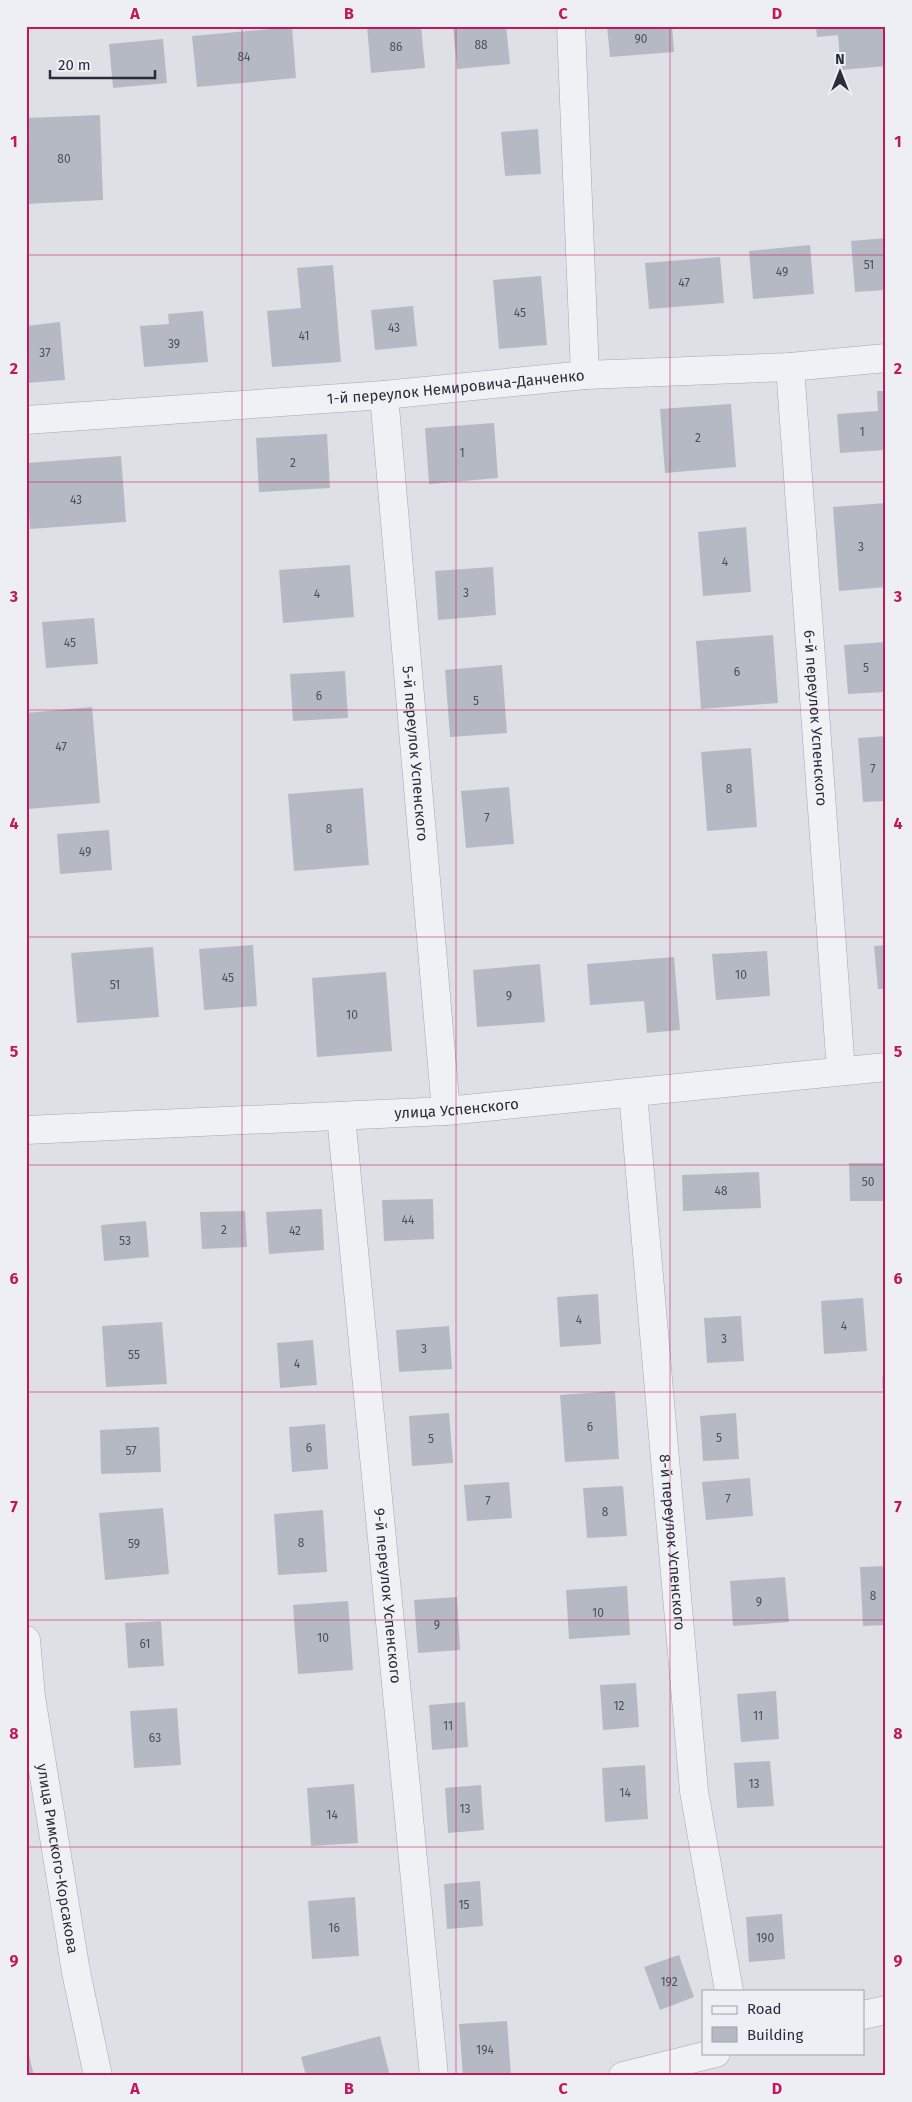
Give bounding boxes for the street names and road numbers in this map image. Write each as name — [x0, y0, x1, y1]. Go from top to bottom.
street label: 1-й переулок Немировича-Данченко — [326, 366, 585, 408]
street label: 6-й переулок Успенского — [800, 629, 831, 807]
street label: 5-й переулок Успенского — [398, 665, 432, 842]
street label: улица Успенского — [394, 1095, 520, 1122]
street label: 8-й переулок Успенского — [656, 1453, 689, 1631]
street label: 9-й переулок Успенского — [370, 1507, 405, 1684]
street label: улица Римского-Корсакова — [33, 1762, 82, 1955]

